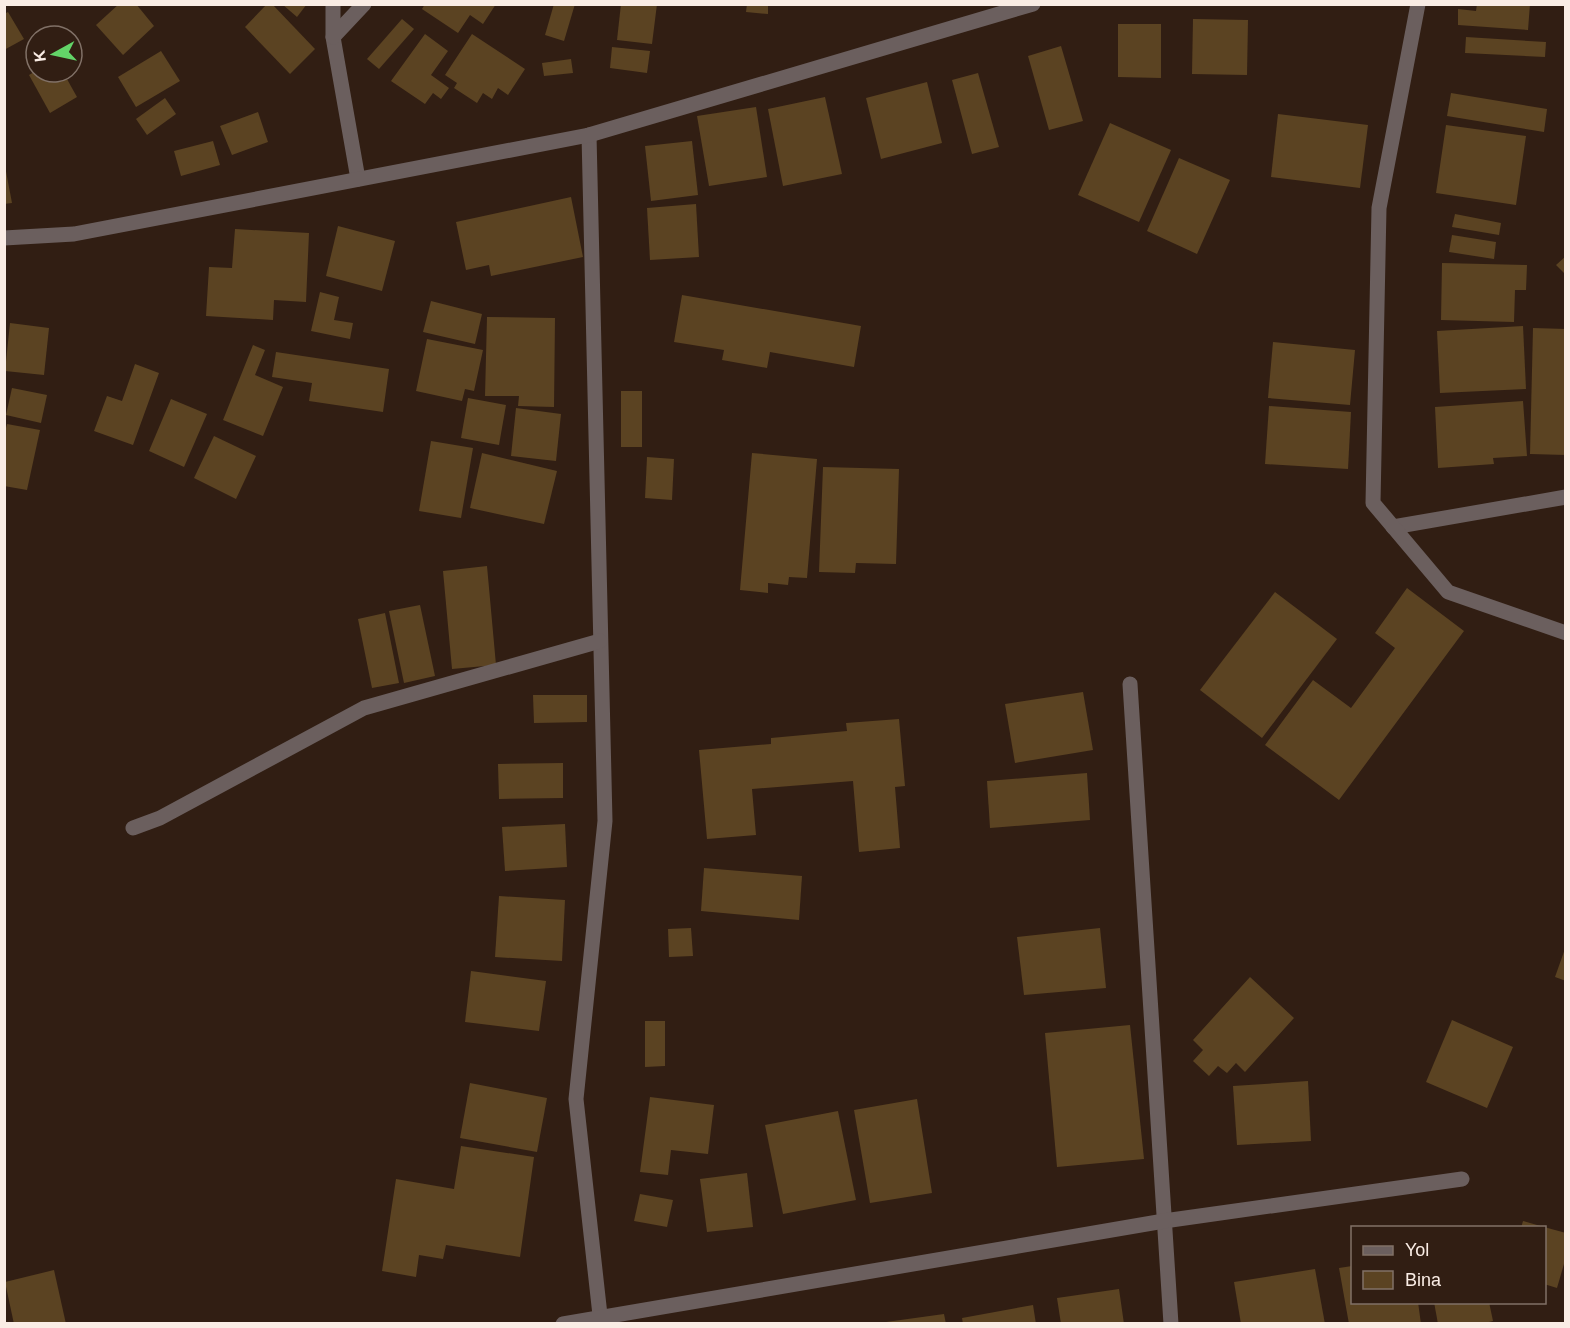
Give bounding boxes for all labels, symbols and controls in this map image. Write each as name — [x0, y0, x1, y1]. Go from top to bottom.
north arrow — [24, 24, 84, 84]
text: K — [30, 49, 49, 63]
legend — [1351, 1226, 1546, 1304]
text: Yol — [1405, 1240, 1429, 1260]
text: Bina — [1405, 1270, 1442, 1290]

